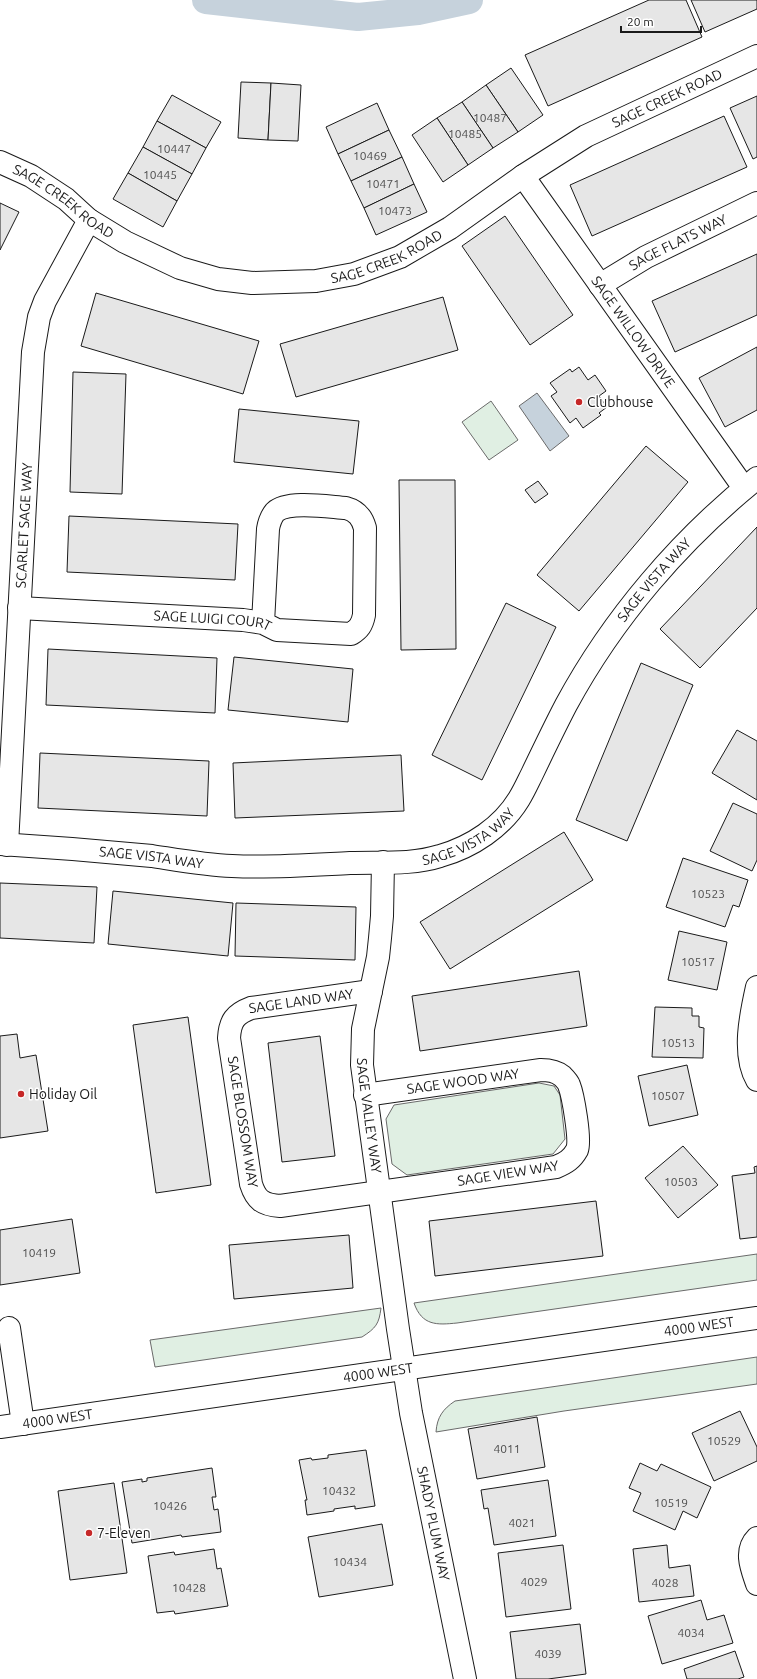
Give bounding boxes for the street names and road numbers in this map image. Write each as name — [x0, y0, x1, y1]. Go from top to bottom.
street label: SAGE CREEK ROAD — [609, 65, 725, 131]
street label: SAGE CREEK ROAD — [10, 161, 117, 241]
street label: SAGE FLATS WAY — [626, 211, 729, 273]
street label: SAGE CREEK ROAD — [329, 226, 445, 286]
street label: SAGE WILLOW DRIVE — [588, 273, 678, 391]
street label: SCARLET SAGE WAY — [13, 462, 35, 589]
street label: SAGE VISTA WAY — [614, 535, 694, 625]
street label: SAGE LUIGI COURT — [153, 607, 274, 634]
street label: SAGE VISTA WAY — [421, 805, 518, 868]
street label: SAGE VISTA WAY — [99, 843, 204, 872]
street label: SAGE LAND WAY — [248, 986, 354, 1016]
street label: SAGE BLOSSOM WAY — [225, 1055, 261, 1189]
street label: SAGE VALLEY WAY — [354, 1058, 385, 1175]
street label: SAGE WOOD WAY — [406, 1065, 520, 1097]
street label: SAGE VIEW WAY — [456, 1157, 560, 1189]
street label: 4000 WEST — [663, 1313, 735, 1339]
street label: 4000 WEST — [342, 1360, 414, 1386]
street label: 4000 WEST — [21, 1406, 94, 1432]
street label: SHADY PLUM WAY — [414, 1465, 453, 1582]

